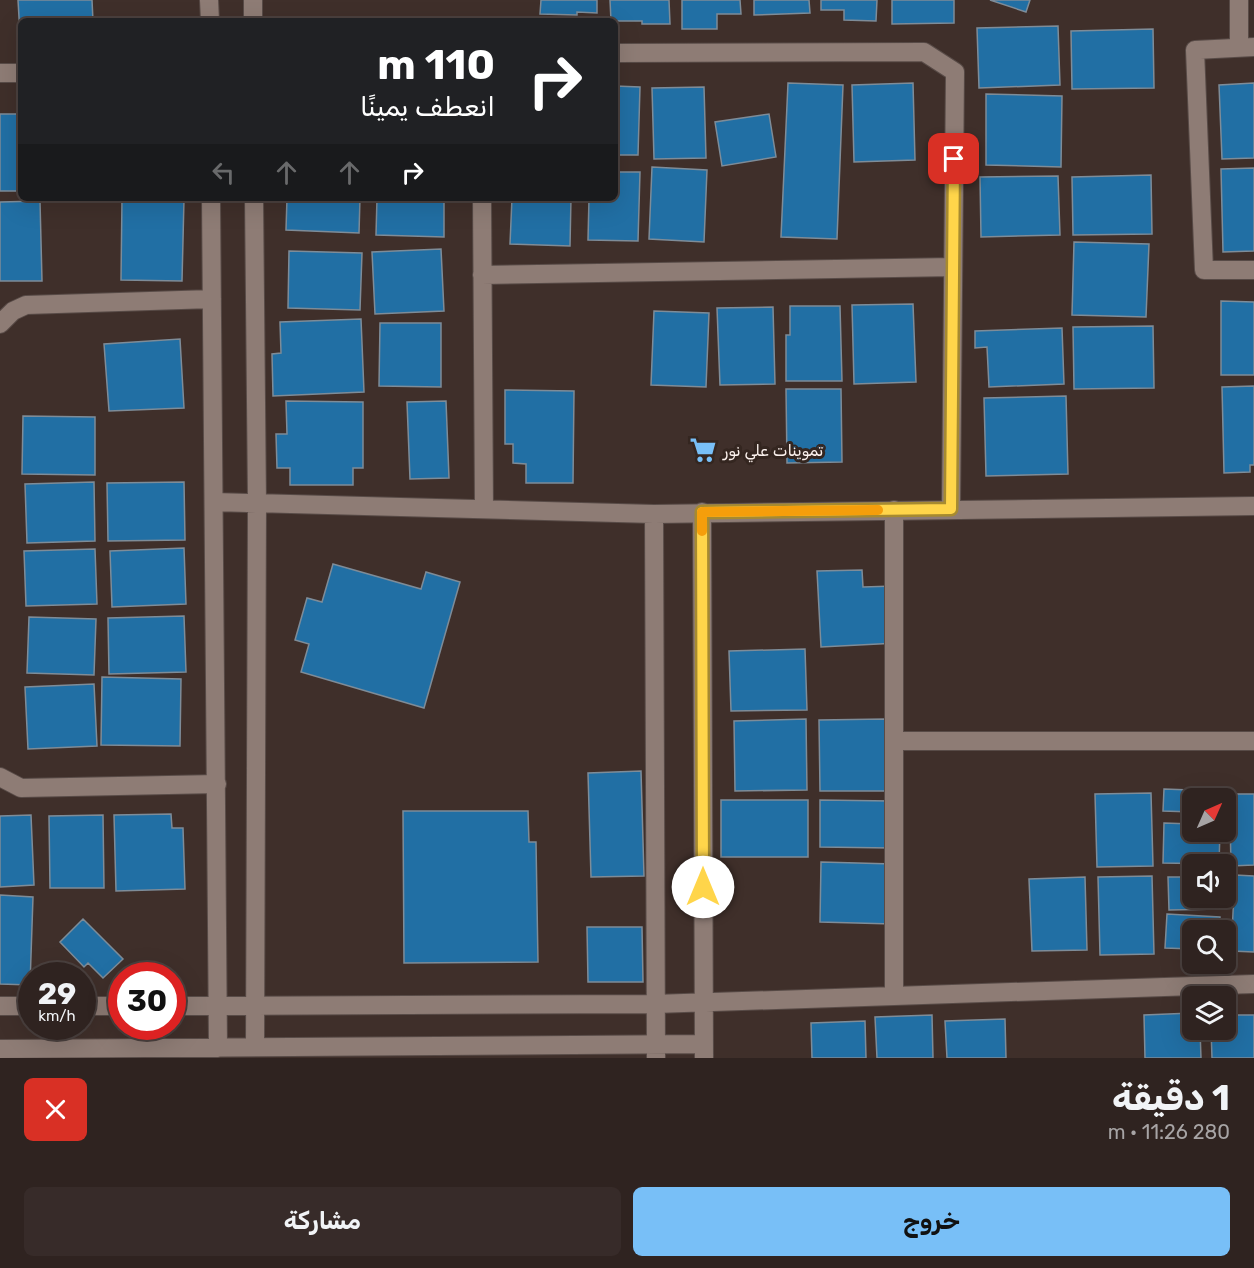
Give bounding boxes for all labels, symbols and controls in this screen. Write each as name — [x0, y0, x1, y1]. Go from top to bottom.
text: 110 m — [377, 40, 495, 90]
icon: right — [516, 42, 594, 120]
text: انعطف يمينًا — [360, 91, 495, 123]
pin — [928, 133, 979, 184]
icon: arrive — [937, 142, 970, 175]
icon: left — [207, 156, 240, 189]
icon: ahead — [270, 156, 303, 189]
icon: ahead — [333, 156, 366, 189]
icon: right — [396, 156, 429, 189]
supermarket icon: تموينات علي نور — [688, 435, 718, 465]
place label: تموينات علي نور — [722, 441, 823, 463]
north arrow — [1182, 788, 1236, 842]
map controls — [1182, 788, 1236, 1040]
button: sound — [1182, 854, 1236, 908]
position arrow — [671, 855, 735, 919]
button: search — [1182, 920, 1236, 974]
speed limit sign: 30 — [108, 962, 186, 1040]
text: 29 — [38, 976, 76, 1012]
button: layers — [1182, 986, 1236, 1040]
text: km/h — [38, 1007, 76, 1025]
text: 1 دقيقة — [1112, 1076, 1230, 1119]
button: close — [24, 1078, 87, 1141]
text: 280 m · 11:26 — [1108, 1120, 1230, 1144]
button: مشاركة — [24, 1187, 621, 1256]
button: خروج — [633, 1187, 1230, 1256]

